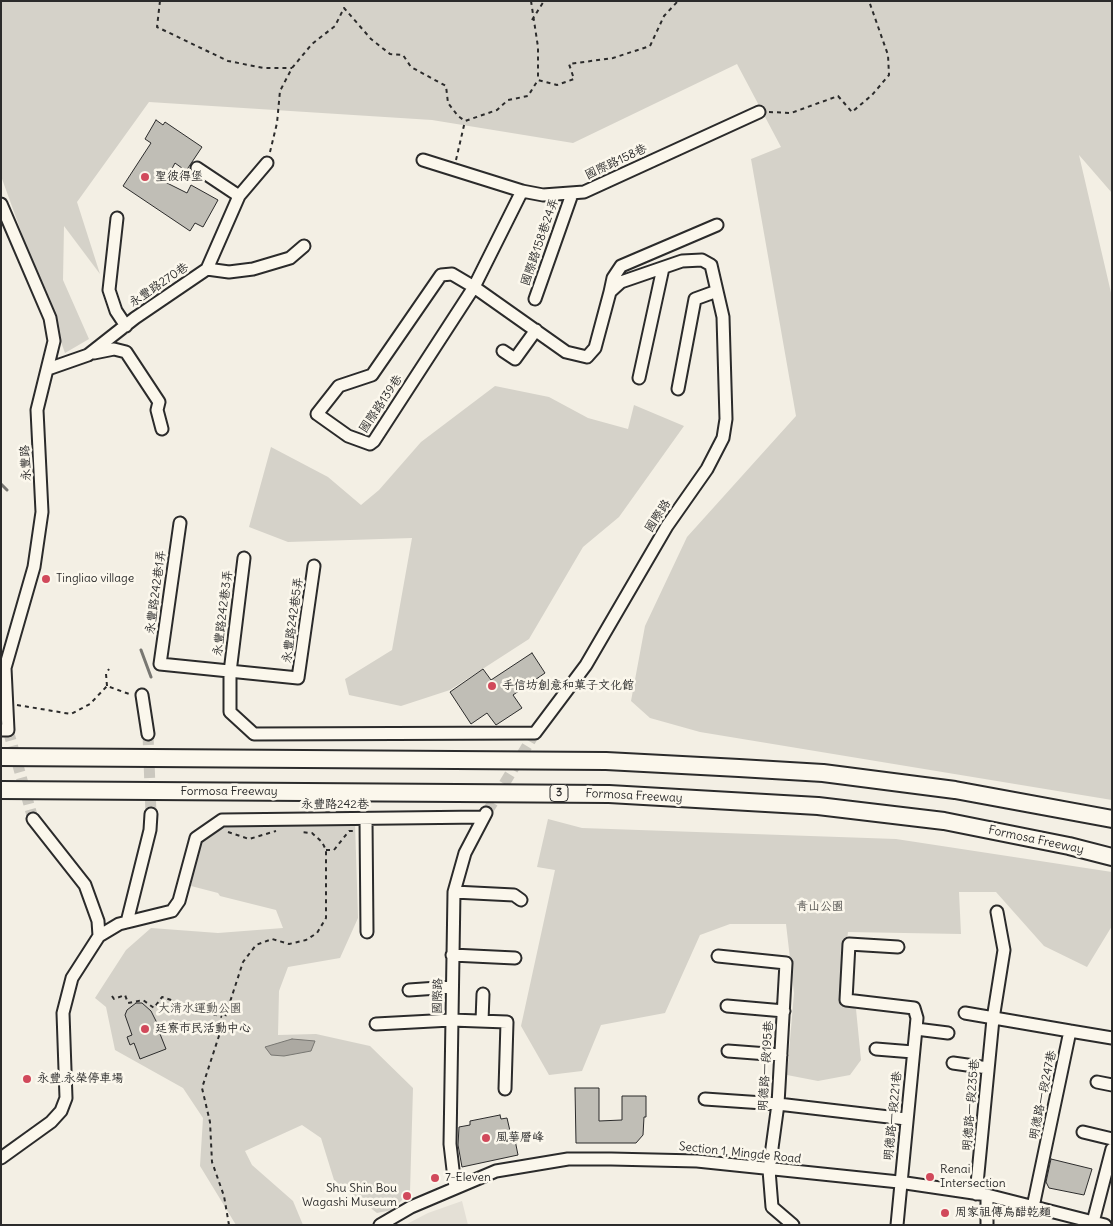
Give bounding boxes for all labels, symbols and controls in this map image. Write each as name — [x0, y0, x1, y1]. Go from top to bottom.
street label: 國際路158巷 — [583, 141, 649, 183]
place label: 聖彼得堡 — [155, 170, 203, 184]
marker: 聖彼得堡 — [139, 171, 151, 183]
street label: 國際路158巷24弄 — [518, 196, 562, 288]
street label: 永豐路270巷 — [127, 260, 191, 310]
street label: 國際路139巷 — [356, 372, 406, 436]
street label: 永豐路 — [18, 445, 34, 481]
street label: 國際路 — [642, 497, 674, 535]
street label: 永豐路242巷1弄 — [143, 549, 169, 635]
street label: 永豐路242巷3弄 — [211, 569, 235, 657]
place label: Tingliao village — [56, 572, 134, 586]
marker: Tingliao village — [40, 573, 52, 585]
street label: 永豐路242巷5弄 — [280, 576, 306, 664]
place label: 手信坊創意和菓子文化館 — [502, 679, 634, 693]
marker: 手信坊創意和菓子文化館 — [486, 680, 498, 692]
road number: 3 — [550, 784, 568, 801]
street label: Formosa Freeway — [180, 785, 278, 799]
street label: Formosa Freeway — [585, 786, 683, 806]
street label: 永豐路242巷 — [301, 798, 369, 812]
street label: Formosa Freeway — [987, 823, 1085, 857]
park label: 青山公園 — [796, 900, 844, 914]
street label: 國際路 — [430, 978, 446, 1014]
park label: 大清水運動公園 — [158, 1002, 242, 1016]
street label: 明德路一段195巷 — [756, 1020, 776, 1112]
place label: 廷寮市民活動中心 — [155, 1022, 251, 1036]
marker: 廷寮市民活動中心 — [139, 1023, 151, 1035]
street label: 明德路一段247巷 — [1026, 1049, 1060, 1141]
street label: 明德路一段235巷 — [960, 1058, 982, 1152]
street label: 明德路一段221巷 — [881, 1071, 905, 1161]
place label: 永豐.永榮停車場 — [37, 1072, 123, 1086]
marker: 永豐.永榮停車場 — [21, 1073, 33, 1085]
place label: 風華層峰 — [496, 1131, 544, 1145]
marker: 風華層峰 — [480, 1132, 492, 1144]
street label: Section 1, Mingde Road — [678, 1139, 802, 1167]
place label: Renai Intersection — [940, 1163, 1006, 1191]
place label: 7-Eleven — [445, 1171, 491, 1185]
marker: Renai Intersection — [924, 1171, 936, 1183]
marker: 7-Eleven — [429, 1172, 441, 1184]
place label: Shu Shin Bou Wagashi Museum — [302, 1182, 397, 1210]
marker: Shu Shin Bou Wagashi Museum — [401, 1190, 413, 1202]
place label: 周家祖傳烏醋乾麵 — [955, 1206, 1051, 1220]
marker: 周家祖傳烏醋乾麵 — [939, 1207, 951, 1219]

